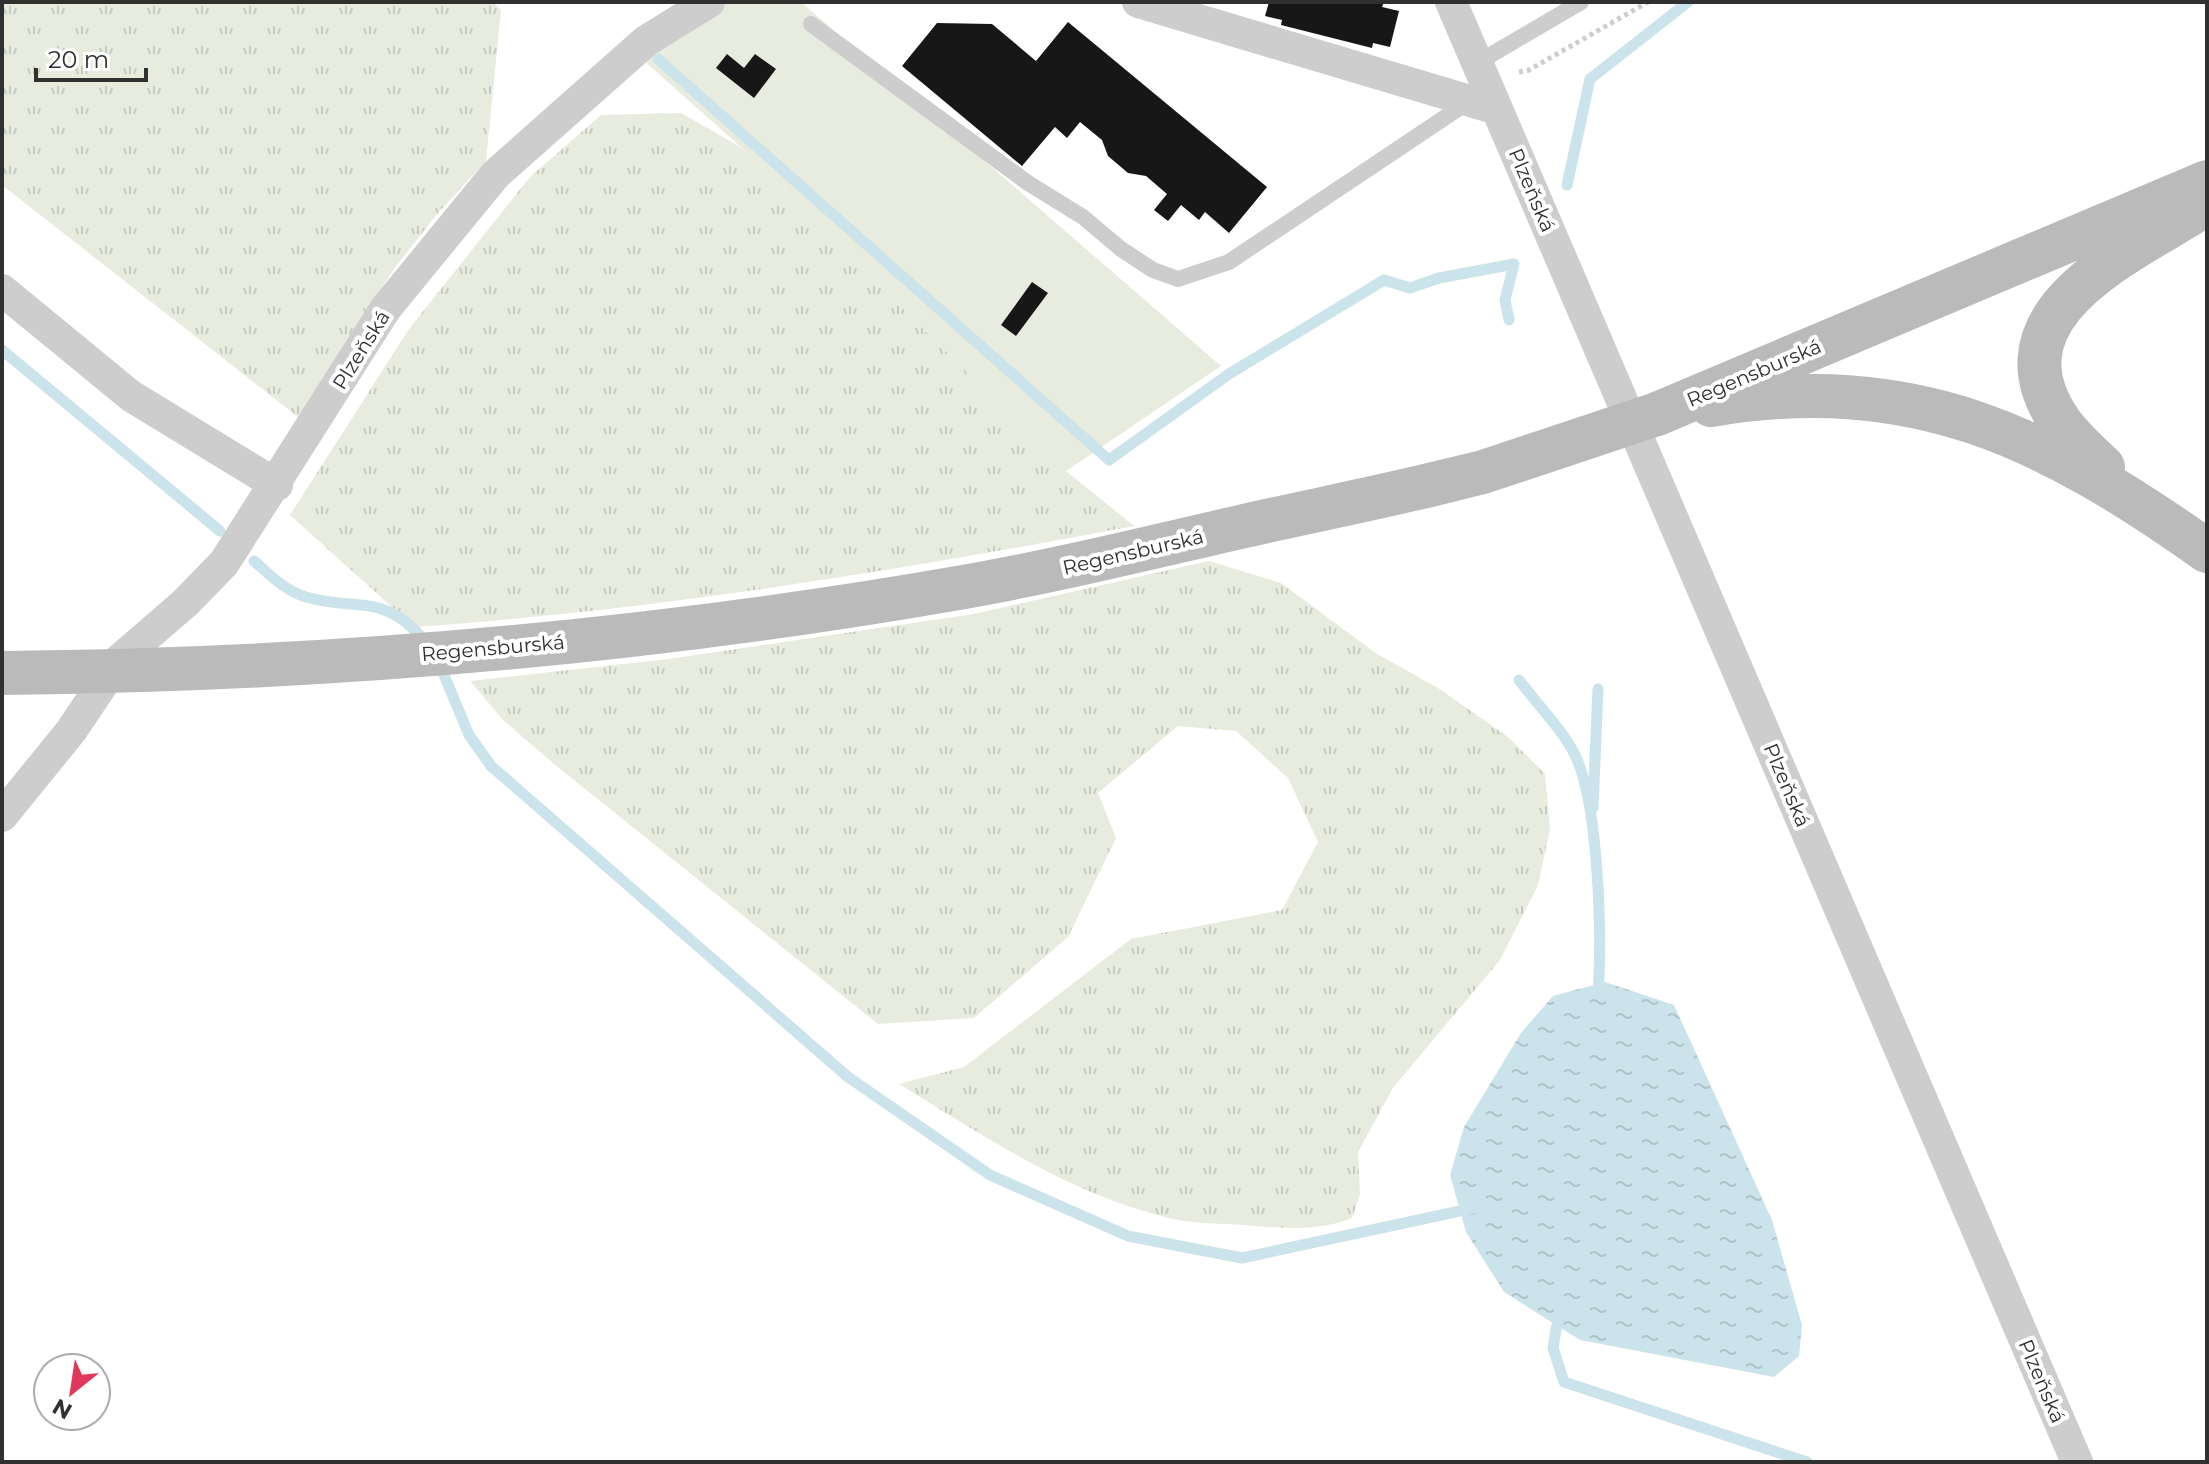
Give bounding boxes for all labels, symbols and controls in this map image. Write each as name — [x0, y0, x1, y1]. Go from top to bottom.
scale bar — [36, 32, 146, 82]
text: 20 m — [48, 45, 109, 74]
street label: Plzeňská — [1504, 144, 1560, 236]
street label: Plzeňská — [327, 306, 395, 394]
street label: Regensburská — [1683, 334, 1825, 412]
street label: Regensburská — [1060, 524, 1206, 580]
street label: Regensburská — [420, 630, 566, 666]
street label: Plzeňská — [1759, 739, 1815, 831]
street label: Plzeňská — [2014, 1335, 2070, 1427]
north arrow — [32, 1352, 112, 1432]
text: N — [48, 1393, 77, 1425]

